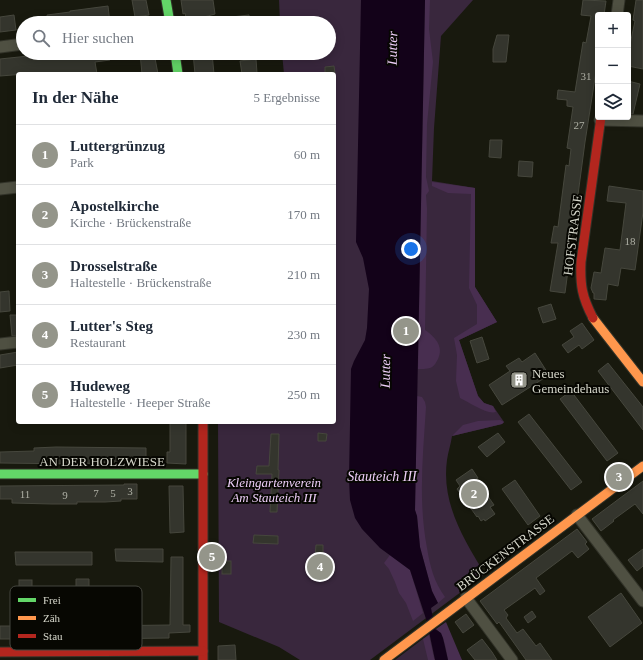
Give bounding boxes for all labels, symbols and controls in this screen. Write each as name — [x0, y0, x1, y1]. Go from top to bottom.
map controls — [595, 12, 631, 120]
button: + — [595, 12, 631, 48]
search box — [16, 16, 336, 60]
icon: search — [30, 27, 52, 49]
text: Hier suchen — [62, 30, 134, 46]
water label: Lutter — [385, 30, 400, 66]
button: − — [595, 48, 631, 84]
house number: 31 — [581, 70, 592, 82]
button: layers — [595, 84, 631, 120]
text: In der Nähe — [32, 88, 119, 107]
text: 5 Ergebnisse — [253, 90, 320, 105]
house number: 27 — [574, 119, 585, 131]
text: Luttergrünzug — [70, 138, 165, 154]
text: 1 — [42, 147, 48, 162]
text: 60 m — [294, 147, 320, 162]
text: Park — [70, 155, 94, 170]
street label: HOFSTRASSE — [560, 194, 585, 276]
text: Apostelkirche — [70, 198, 159, 214]
text: 2 — [42, 207, 48, 222]
text: 170 m — [287, 207, 320, 222]
text: Kirche · Brückenstraße — [70, 215, 191, 230]
house number: 18 — [625, 235, 636, 247]
your location — [401, 239, 421, 259]
text: Drosselstraße — [70, 258, 157, 274]
text: 3 — [42, 267, 48, 282]
text: 210 m — [287, 267, 320, 282]
text: Haltestelle · Brückenstraße — [70, 275, 212, 290]
pin: 1 — [393, 316, 419, 346]
text: Lutter's Steg — [70, 318, 153, 334]
text: 4 — [42, 327, 48, 342]
text: 230 m — [287, 327, 320, 342]
text: Restaurant — [70, 335, 126, 350]
water label: Lutter — [378, 353, 393, 389]
place label: Neues Gemeindehaus — [532, 366, 609, 396]
building icon: Neues Gemeindehaus — [509, 370, 529, 390]
text: Hudeweg — [70, 378, 130, 394]
text: 5 — [42, 387, 48, 402]
text: 250 m — [287, 387, 320, 402]
text: Haltestelle · Heeper Straße — [70, 395, 210, 410]
street label: AN DER HOLZWIESE — [39, 454, 165, 469]
pin: 3 — [606, 462, 632, 492]
water label: Stauteich III — [347, 469, 418, 484]
park label: Kleingartenverein Am Stauteich III — [226, 475, 321, 505]
pin: 2 — [461, 479, 487, 509]
house number: 3 — [127, 485, 133, 497]
house number: 7 — [93, 487, 99, 499]
house number: 5 — [110, 487, 116, 499]
house number: 11 — [20, 488, 30, 500]
house number: 9 — [62, 489, 68, 501]
street label: BRÜCKENSTRASSE — [454, 511, 557, 594]
pin: 5 — [199, 542, 225, 572]
pin: 4 — [307, 552, 333, 582]
legend — [10, 586, 142, 650]
text: Frei — [43, 594, 61, 606]
text: Zäh — [43, 612, 61, 624]
text: Stau — [43, 630, 63, 642]

